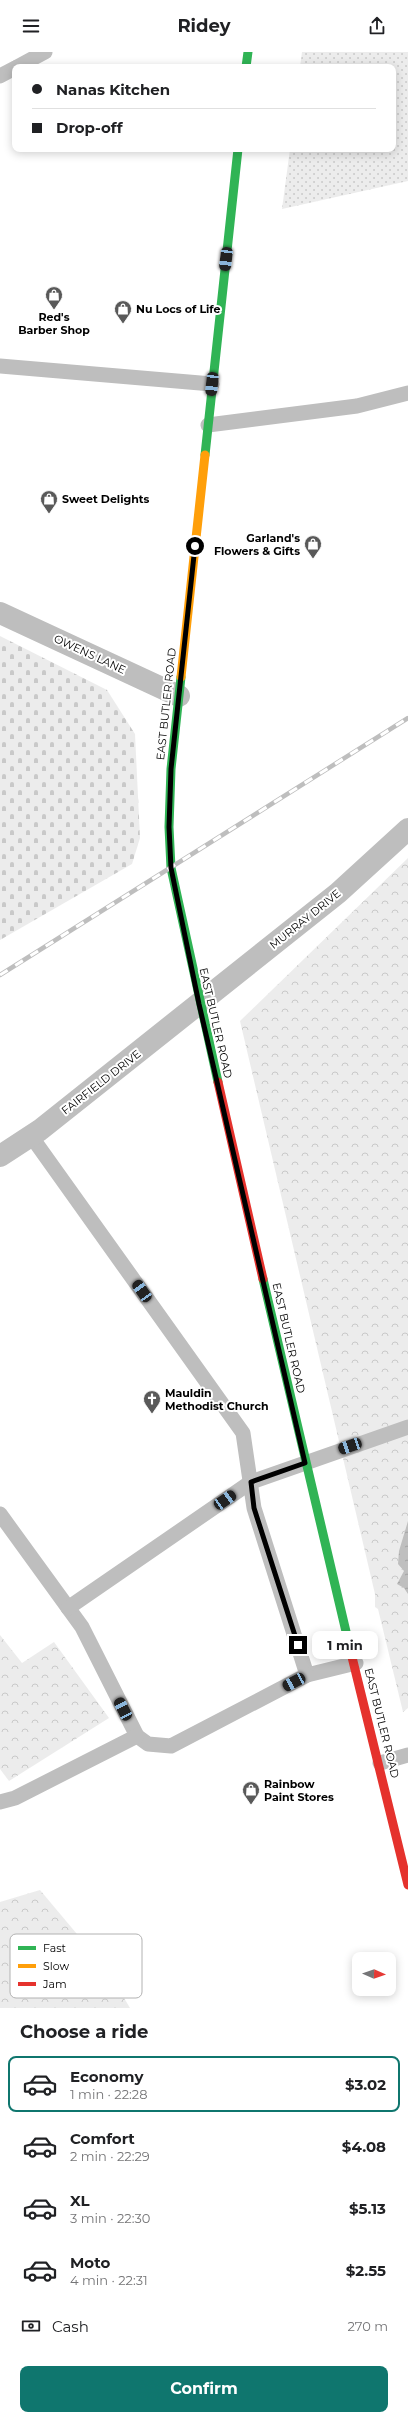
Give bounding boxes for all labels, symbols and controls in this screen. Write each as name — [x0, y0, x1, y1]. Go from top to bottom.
icon: menu — [20, 15, 42, 37]
text: Ridey — [177, 15, 231, 37]
icon: share — [366, 15, 388, 37]
text: Nanas Kitchen — [56, 80, 170, 99]
text: Drop-off — [56, 118, 123, 137]
car — [219, 246, 233, 272]
shop icon: Red's Barber Shop — [44, 285, 64, 310]
shop icon: Nu Locs of Life — [113, 299, 133, 324]
place label: Nu Locs of Life — [136, 302, 221, 316]
place label: Red's Barber Shop — [18, 310, 90, 337]
car — [205, 371, 219, 397]
shop icon: Sweet Delights — [39, 489, 59, 514]
place label: Sweet Delights — [62, 492, 150, 506]
place label: Garland's Flowers & Gifts — [214, 531, 300, 558]
shop icon: Garland's Flowers & Gifts — [303, 534, 323, 559]
route start — [186, 537, 204, 555]
street label: OWENS LANE — [52, 631, 128, 677]
street label: EAST BUTLER ROAD — [153, 647, 179, 761]
street label: MURRAY DRIVE — [267, 886, 343, 952]
street label: EAST BUTLER ROAD — [196, 966, 236, 1080]
street label: FAIRFIELD DRIVE — [58, 1047, 144, 1117]
car — [130, 1278, 154, 1304]
street label: EAST BUTLER ROAD — [269, 1281, 309, 1395]
place label: Mauldin Methodist Church — [165, 1386, 269, 1413]
church icon: Mauldin Methodist Church — [142, 1389, 162, 1414]
car — [337, 1436, 363, 1456]
car — [212, 1488, 238, 1512]
callout: 1 min — [312, 1631, 378, 1659]
route end — [289, 1636, 307, 1654]
text: 1 min — [327, 1637, 363, 1653]
street label: EAST BUTLER ROAD — [362, 1666, 402, 1780]
car — [281, 1671, 307, 1693]
car — [112, 1696, 134, 1722]
place label: Rainbow Paint Stores — [264, 1777, 334, 1804]
shop icon: Rainbow Paint Stores — [241, 1780, 261, 1805]
legend — [10, 1934, 142, 1998]
text: Fast — [43, 1941, 67, 1955]
north arrow — [352, 1952, 396, 1996]
map controls — [352, 1952, 396, 1996]
text: Slow — [43, 1959, 69, 1973]
text: Jam — [42, 1977, 67, 1991]
text: Choose a ride — [20, 2021, 148, 2043]
icon: car — [22, 2066, 58, 2102]
text: Economy — [70, 2067, 143, 2086]
text: $3.02 — [345, 2075, 386, 2094]
text: 1 min · 22:28 — [70, 2086, 147, 2102]
icon: car — [22, 2128, 58, 2164]
text: Comfort — [70, 2129, 135, 2148]
text: $4.08 — [342, 2137, 386, 2156]
text: 2 min · 22:29 — [70, 2148, 150, 2164]
icon: car — [22, 2190, 58, 2226]
text: XL — [70, 2191, 89, 2210]
text: $5.13 — [349, 2199, 386, 2218]
text: 3 min · 22:30 — [70, 2210, 150, 2226]
icon: car — [22, 2252, 58, 2288]
text: Moto — [70, 2253, 110, 2272]
text: $2.55 — [346, 2261, 386, 2280]
text: 4 min · 22:31 — [70, 2272, 148, 2288]
icon: cash — [20, 2315, 42, 2337]
text: Cash — [52, 2317, 89, 2336]
text: 270 m — [347, 2318, 388, 2334]
button: Confirm — [20, 2366, 388, 2412]

